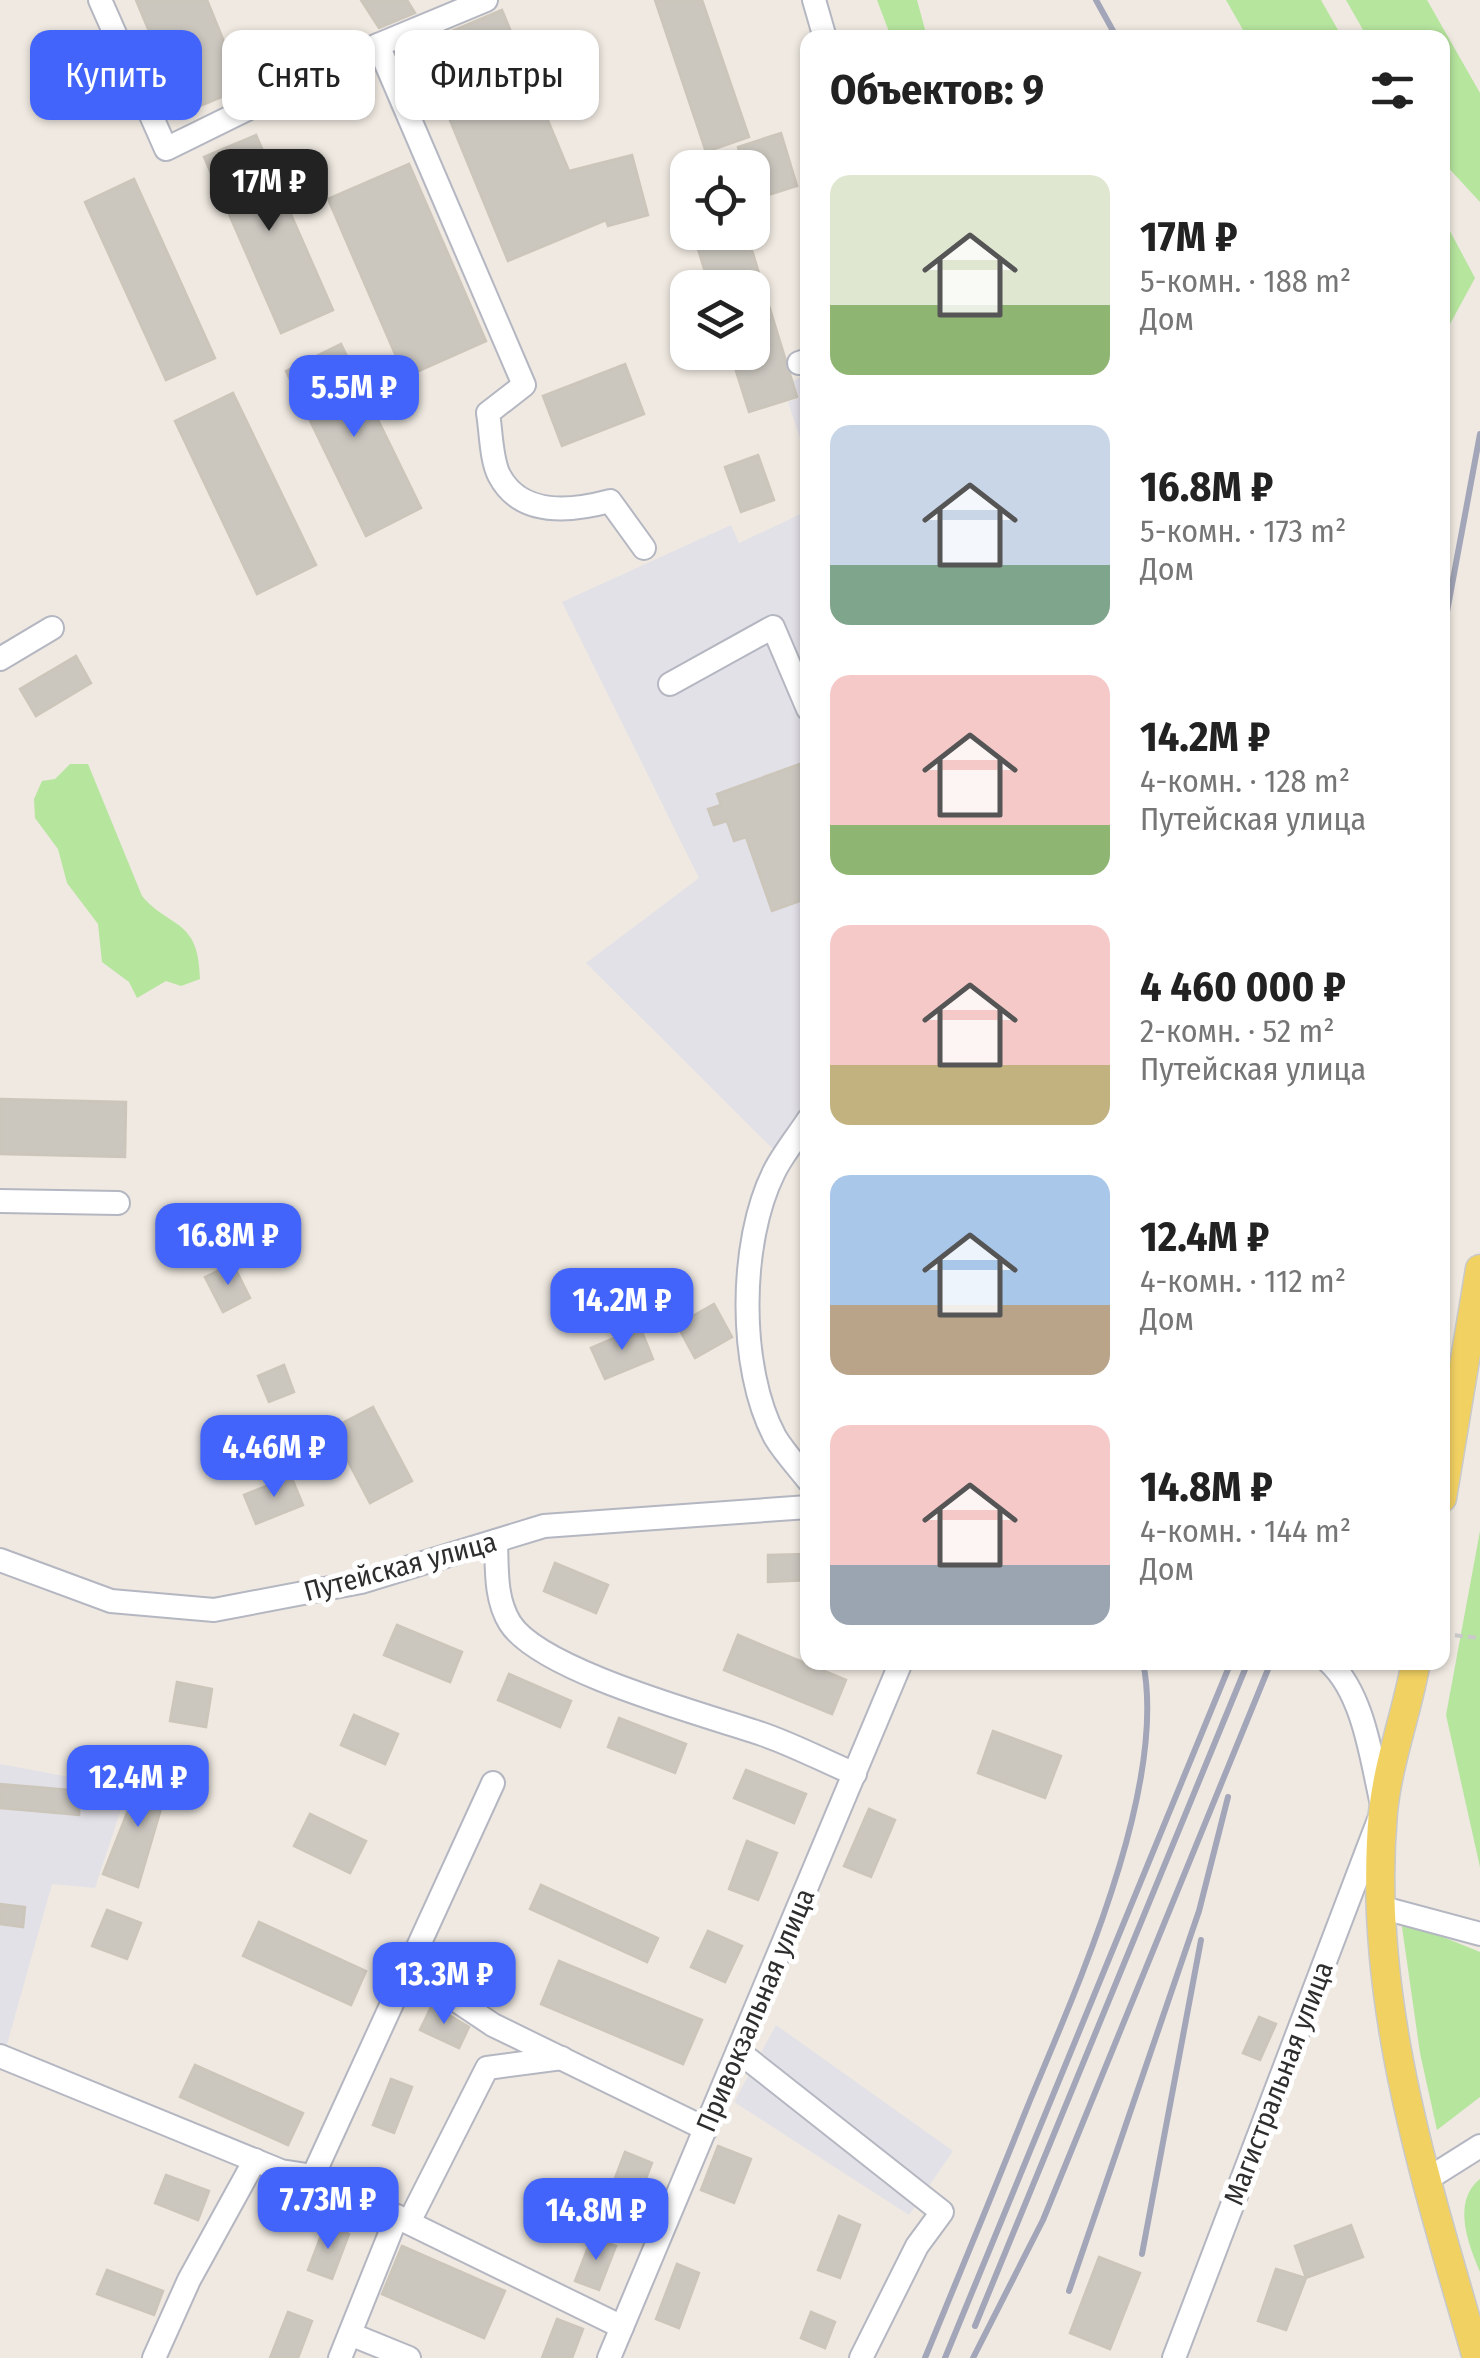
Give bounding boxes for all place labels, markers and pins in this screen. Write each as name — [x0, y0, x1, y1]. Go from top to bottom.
pin: 17M ₽ — [199, 149, 339, 234]
pin: 5.5M ₽ — [273, 355, 435, 440]
pin: 16.8M ₽ — [136, 1203, 320, 1288]
pin: 14.2M ₽ — [530, 1268, 714, 1353]
pin: 4.46M ₽ — [182, 1415, 366, 1500]
pin: 12.4M ₽ — [46, 1745, 230, 1830]
pin: 13.3M ₽ — [352, 1942, 536, 2027]
pin: 7.73M ₽ — [236, 2167, 420, 2252]
pin: 14.8M ₽ — [504, 2178, 688, 2263]

